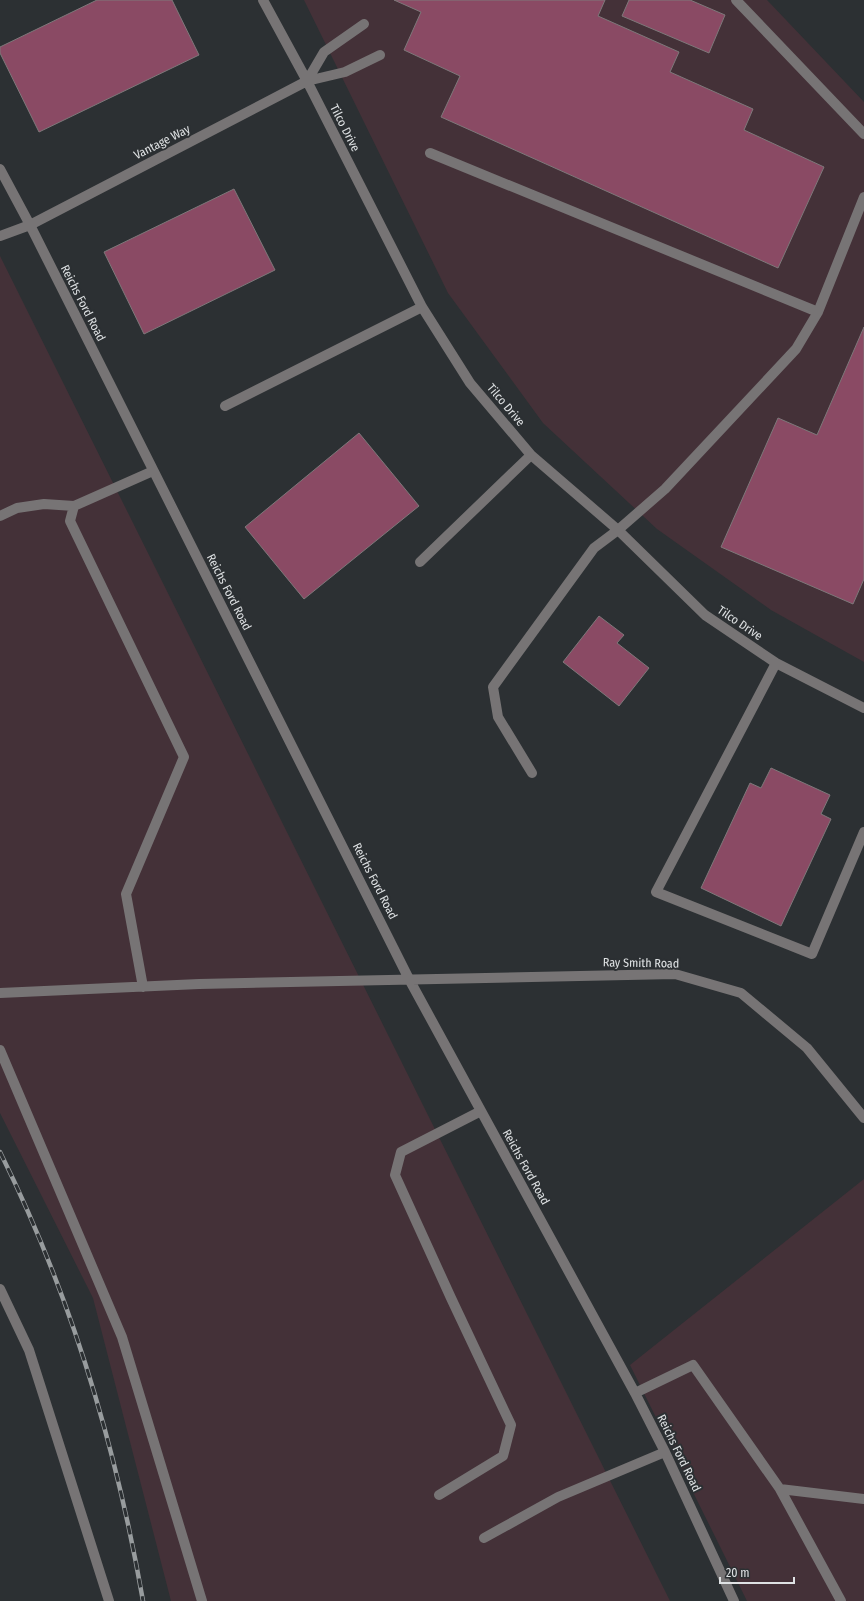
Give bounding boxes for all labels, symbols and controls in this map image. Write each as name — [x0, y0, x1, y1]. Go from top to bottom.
street label: Tilco Drive — [327, 102, 363, 154]
street label: Vantage Way — [132, 122, 193, 162]
street label: Reichs Ford Road — [58, 262, 108, 344]
street label: Tilco Drive — [484, 381, 528, 429]
street label: Reichs Ford Road — [204, 551, 254, 633]
street label: Tilco Drive — [715, 603, 765, 643]
street label: Reichs Ford Road — [350, 840, 400, 922]
street label: Ray Smith Road — [603, 955, 679, 971]
street label: Reichs Ford Road — [500, 1127, 552, 1207]
street label: Reichs Ford Road — [654, 1412, 704, 1494]
scale bar — [720, 1559, 794, 1585]
text: 20 m — [726, 1566, 750, 1580]

